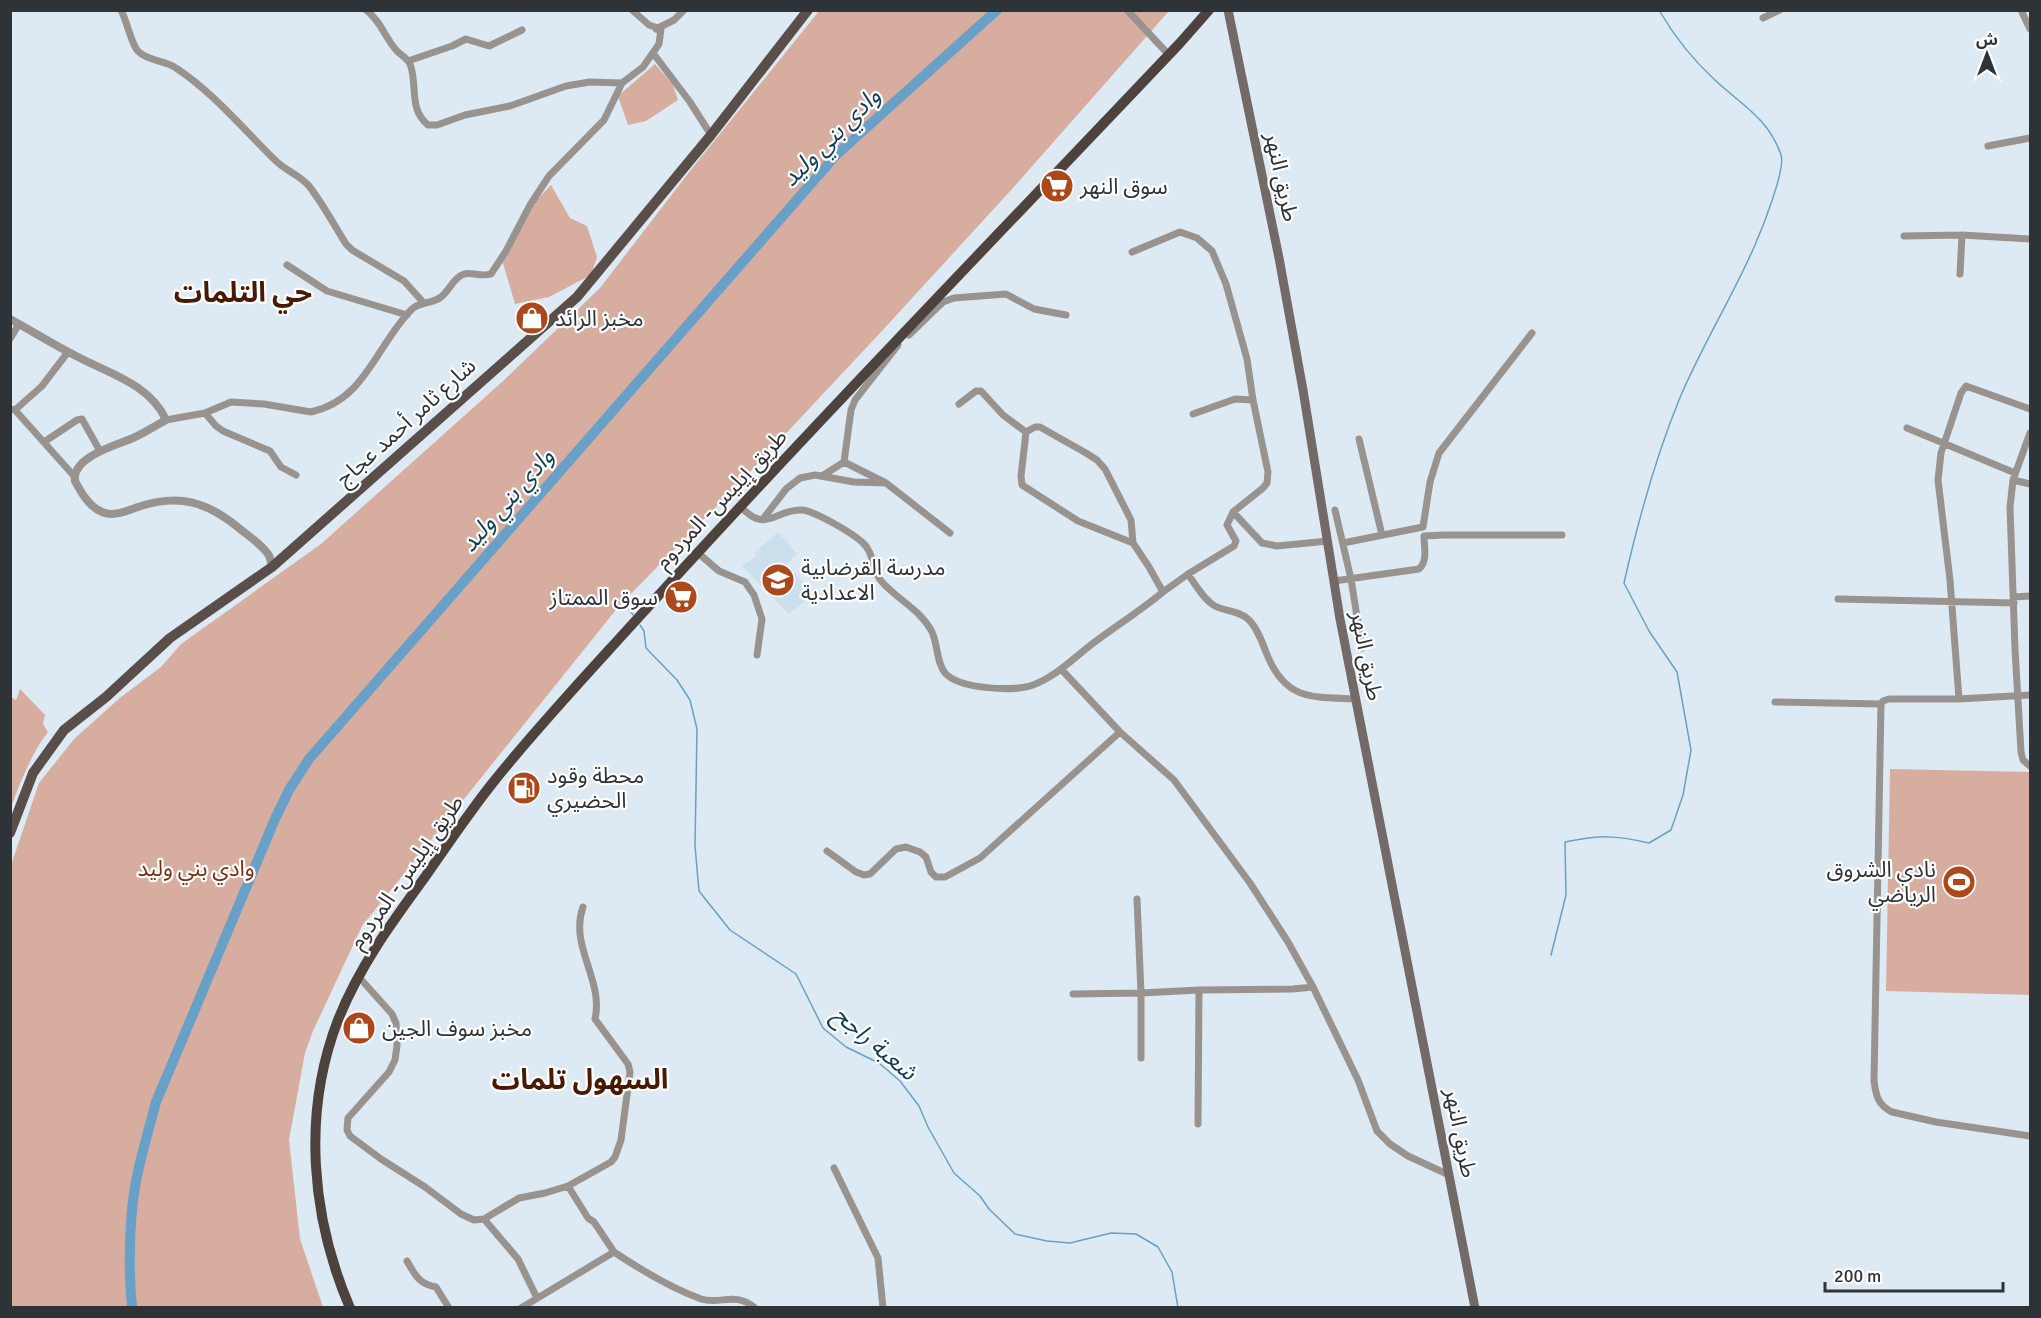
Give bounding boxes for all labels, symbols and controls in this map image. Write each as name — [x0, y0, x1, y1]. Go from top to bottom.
north arrow — [1957, 24, 2017, 84]
text: ش — [1976, 30, 1998, 50]
water label: وادي بني وليد — [775, 81, 889, 195]
street label: طريق النهر — [1259, 129, 1305, 224]
supermarket icon: سوق النهر — [1039, 168, 1075, 204]
place label: سوق النهر — [1079, 173, 1168, 200]
district label: حي التلمات — [174, 276, 312, 314]
shop icon: مخبز الرائد — [514, 300, 550, 336]
place label: مخبز الرائد — [555, 305, 644, 332]
street label: شارع ثامر أحمد عجاج — [331, 352, 483, 494]
street label: طريق إيليس- المردوم — [649, 423, 795, 577]
water label: وادي بني وليد — [454, 442, 563, 560]
place label: مدرسة القرضابية الاعدادية — [801, 554, 945, 606]
school or university icon: مدرسة القرضابية الاعدادية — [760, 562, 796, 598]
supermarket icon: سوق الممتاز — [663, 579, 699, 615]
place label: سوق الممتاز — [548, 584, 658, 611]
street label: طريق النهر — [1345, 608, 1389, 703]
place label: محطة وقود الحضيري — [547, 762, 644, 817]
fuel station icon: محطة وقود الحضيري — [506, 770, 542, 806]
street label: طريق إيليس- المردوم — [343, 790, 472, 956]
park label: وادي بني وليد — [137, 855, 255, 885]
place label: نادي الشروق الرياضي — [1826, 856, 1936, 911]
sports icon: نادي الشروق الرياضي — [1941, 864, 1977, 900]
water label: شعبة راجح — [824, 999, 923, 1089]
shop icon: مخبز سوف الجين — [341, 1010, 377, 1046]
place label: مخبز سوف الجين — [382, 1015, 532, 1042]
district label: السهول تلمات — [492, 1063, 668, 1097]
street label: طريق النهر — [1439, 1085, 1483, 1180]
scale bar — [1825, 1255, 2004, 1293]
text: 200 m — [1834, 1265, 1881, 1287]

